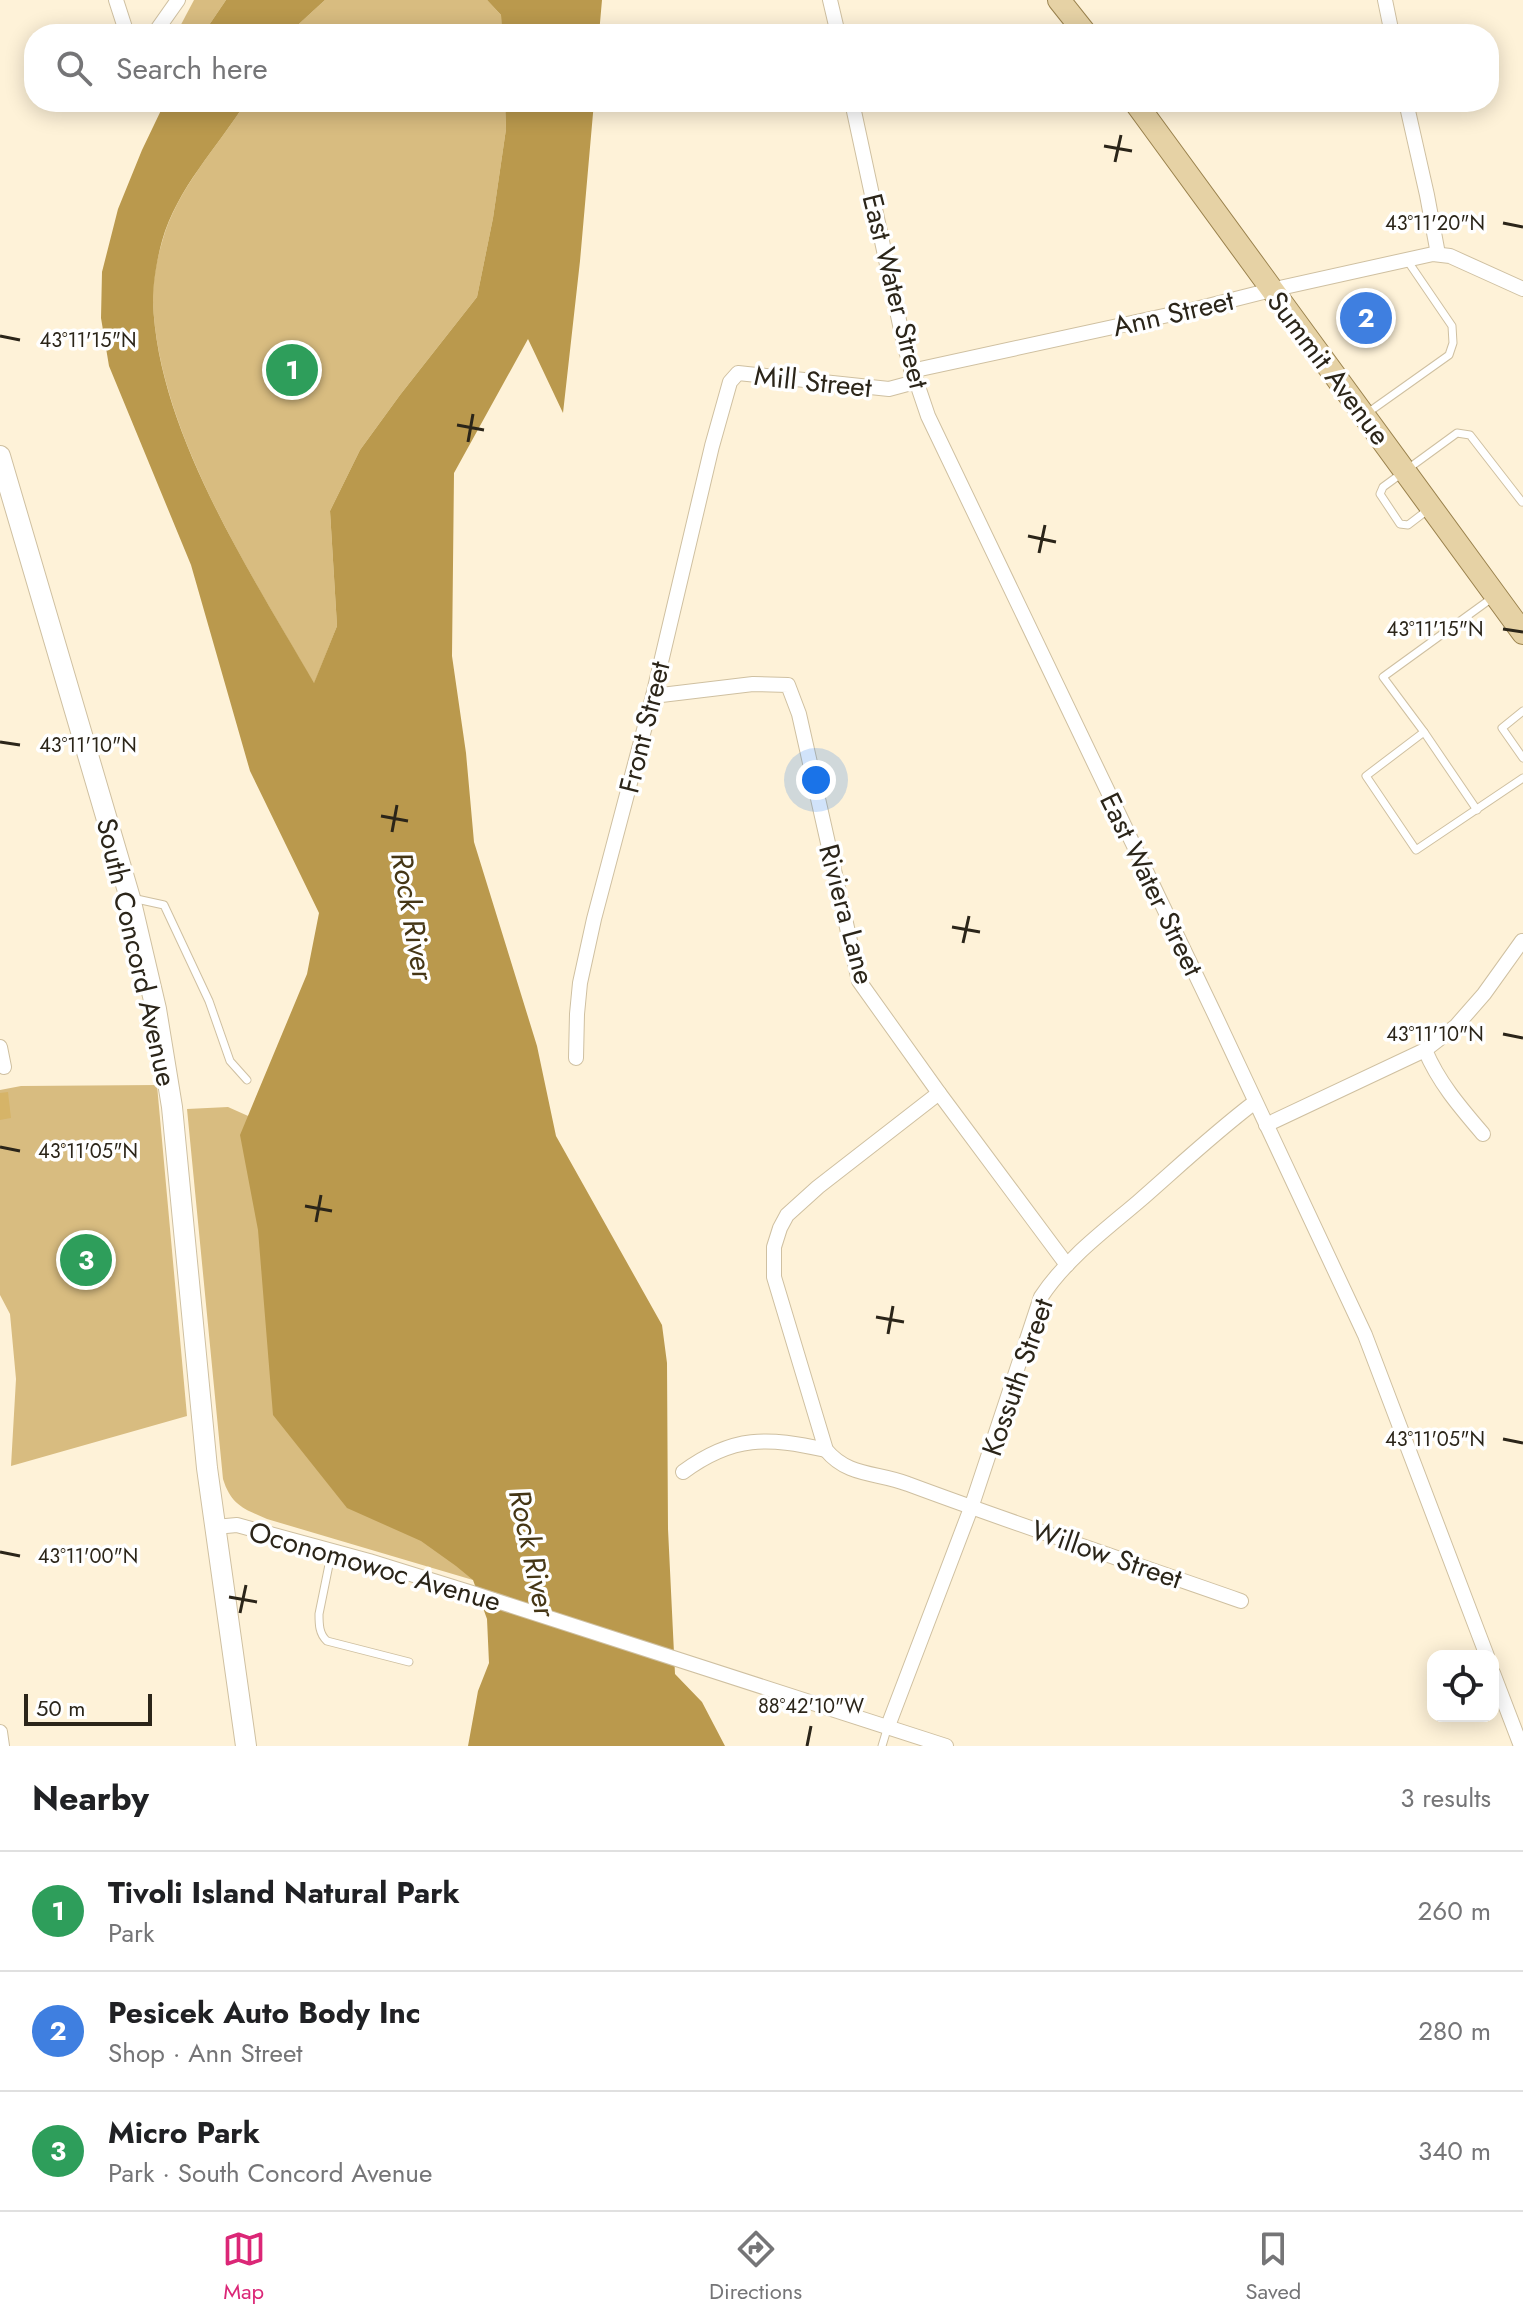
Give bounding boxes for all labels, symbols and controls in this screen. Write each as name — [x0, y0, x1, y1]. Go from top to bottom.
search box — [24, 24, 1499, 112]
icon: search — [52, 46, 96, 90]
text: Search here — [116, 47, 268, 90]
street label: East Water Street — [851, 189, 940, 393]
text: 43°11'20"N — [1385, 209, 1485, 238]
street label: Ann Street — [1109, 280, 1238, 347]
street label: Summit Avenue — [1257, 283, 1400, 454]
pin: 2 — [1340, 288, 1392, 348]
text: 43°11'15"N — [40, 326, 136, 355]
pin: 1 — [266, 340, 318, 400]
street label: Mill Street — [752, 355, 874, 408]
text: 43°11'15"N — [1387, 615, 1483, 644]
street label: Front Street — [608, 657, 681, 797]
text: 43°11'10"N — [39, 731, 137, 760]
your location — [796, 760, 836, 800]
street label: East Water Street — [1089, 786, 1214, 983]
street label: South Concord Avenue — [86, 814, 187, 1090]
street label: Riviera Lane — [808, 839, 885, 989]
water label: Rock River — [380, 849, 445, 985]
text: 43°11'10"N — [1386, 1020, 1484, 1049]
text: 43°11'05"N — [38, 1137, 138, 1166]
pin: 3 — [60, 1230, 112, 1290]
street label: Kossuth Street — [971, 1293, 1064, 1461]
text: 43°11'05"N — [1385, 1425, 1485, 1454]
water label: Rock River — [498, 1485, 567, 1622]
street label: Willow Street — [1026, 1510, 1188, 1600]
street label: Oconomowoc Avenue — [244, 1511, 506, 1622]
text: 43°11'00"N — [38, 1542, 138, 1571]
map controls — [1427, 1650, 1499, 1722]
button: locate — [1427, 1650, 1499, 1722]
scale bar — [24, 1690, 152, 1726]
text: 50 m — [36, 1692, 85, 1724]
text: 88°42'10"W — [758, 1692, 864, 1721]
text: Nearby — [32, 1774, 149, 1823]
text: 3 results — [1400, 1779, 1491, 1817]
text: Tivoli Island Natural Park — [108, 1871, 460, 1914]
text: 1 — [51, 1892, 65, 1930]
text: 260 m — [1418, 1892, 1491, 1930]
text: Park — [108, 1914, 154, 1952]
text: Pesicek Auto Body Inc — [108, 1991, 421, 2034]
text: 2 — [49, 2012, 67, 2050]
text: 280 m — [1418, 2012, 1491, 2050]
text: Shop · Ann Street — [108, 2034, 303, 2072]
text: Micro Park — [108, 2111, 260, 2154]
text: 3 — [50, 2132, 66, 2170]
text: 340 m — [1418, 2132, 1491, 2170]
text: Park · South Concord Avenue — [108, 2154, 432, 2192]
tab: Map — [222, 2227, 266, 2307]
tab: Directions — [709, 2227, 802, 2307]
tab: Saved — [1246, 2227, 1301, 2307]

